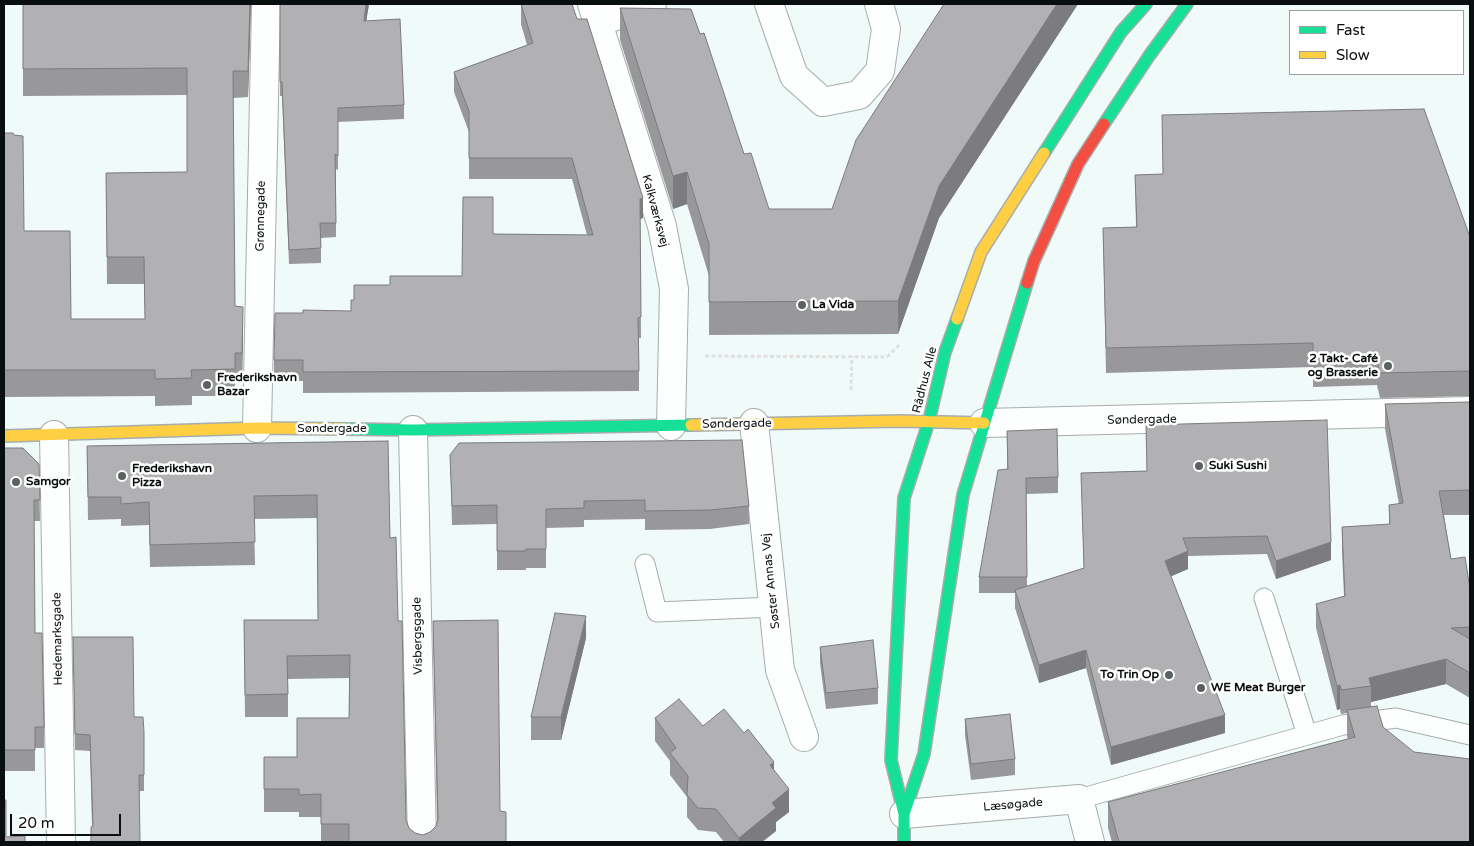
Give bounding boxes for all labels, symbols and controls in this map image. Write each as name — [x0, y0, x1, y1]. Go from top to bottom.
legend — [1289, 10, 1464, 75]
text: Fast — [1336, 21, 1365, 39]
text: Slow — [1336, 46, 1370, 64]
street label: Kalkværksvej — [638, 173, 672, 249]
street label: Grønnegade — [253, 180, 269, 252]
place label: La Vida — [812, 298, 854, 312]
marker: La Vida — [796, 299, 808, 311]
street label: Rådhus Alle — [910, 345, 940, 415]
place label: 2 Takt- Café og Brasserie — [1308, 352, 1378, 380]
marker: 2 Takt- Café og Brasserie — [1382, 360, 1394, 372]
place label: Frederikshavn Bazar — [217, 371, 297, 399]
marker: Frederikshavn Bazar — [201, 379, 213, 391]
street label: Søndergade — [1107, 412, 1177, 428]
street label: Søndergade — [702, 416, 772, 432]
street label: Søndergade — [297, 422, 367, 436]
place label: Suki Sushi — [1209, 459, 1267, 473]
marker: Suki Sushi — [1193, 460, 1205, 472]
place label: Frederikshavn Pizza — [132, 462, 212, 490]
marker: Frederikshavn Pizza — [116, 470, 128, 482]
place label: Samgor — [26, 475, 71, 489]
marker: Samgor — [10, 476, 22, 488]
street label: Søster Annas Vej — [759, 532, 783, 630]
street label: Hedemarksgade — [50, 592, 66, 686]
street label: Visbergsgade — [410, 597, 426, 675]
place label: To Trin Op — [1100, 668, 1159, 682]
marker: To Trin Op — [1163, 669, 1175, 681]
place label: WE Meat Burger — [1211, 681, 1305, 695]
marker: WE Meat Burger — [1195, 682, 1207, 694]
street label: Læsøgade — [983, 795, 1043, 815]
scale bar — [12, 804, 124, 836]
text: 20 m — [18, 814, 55, 832]

